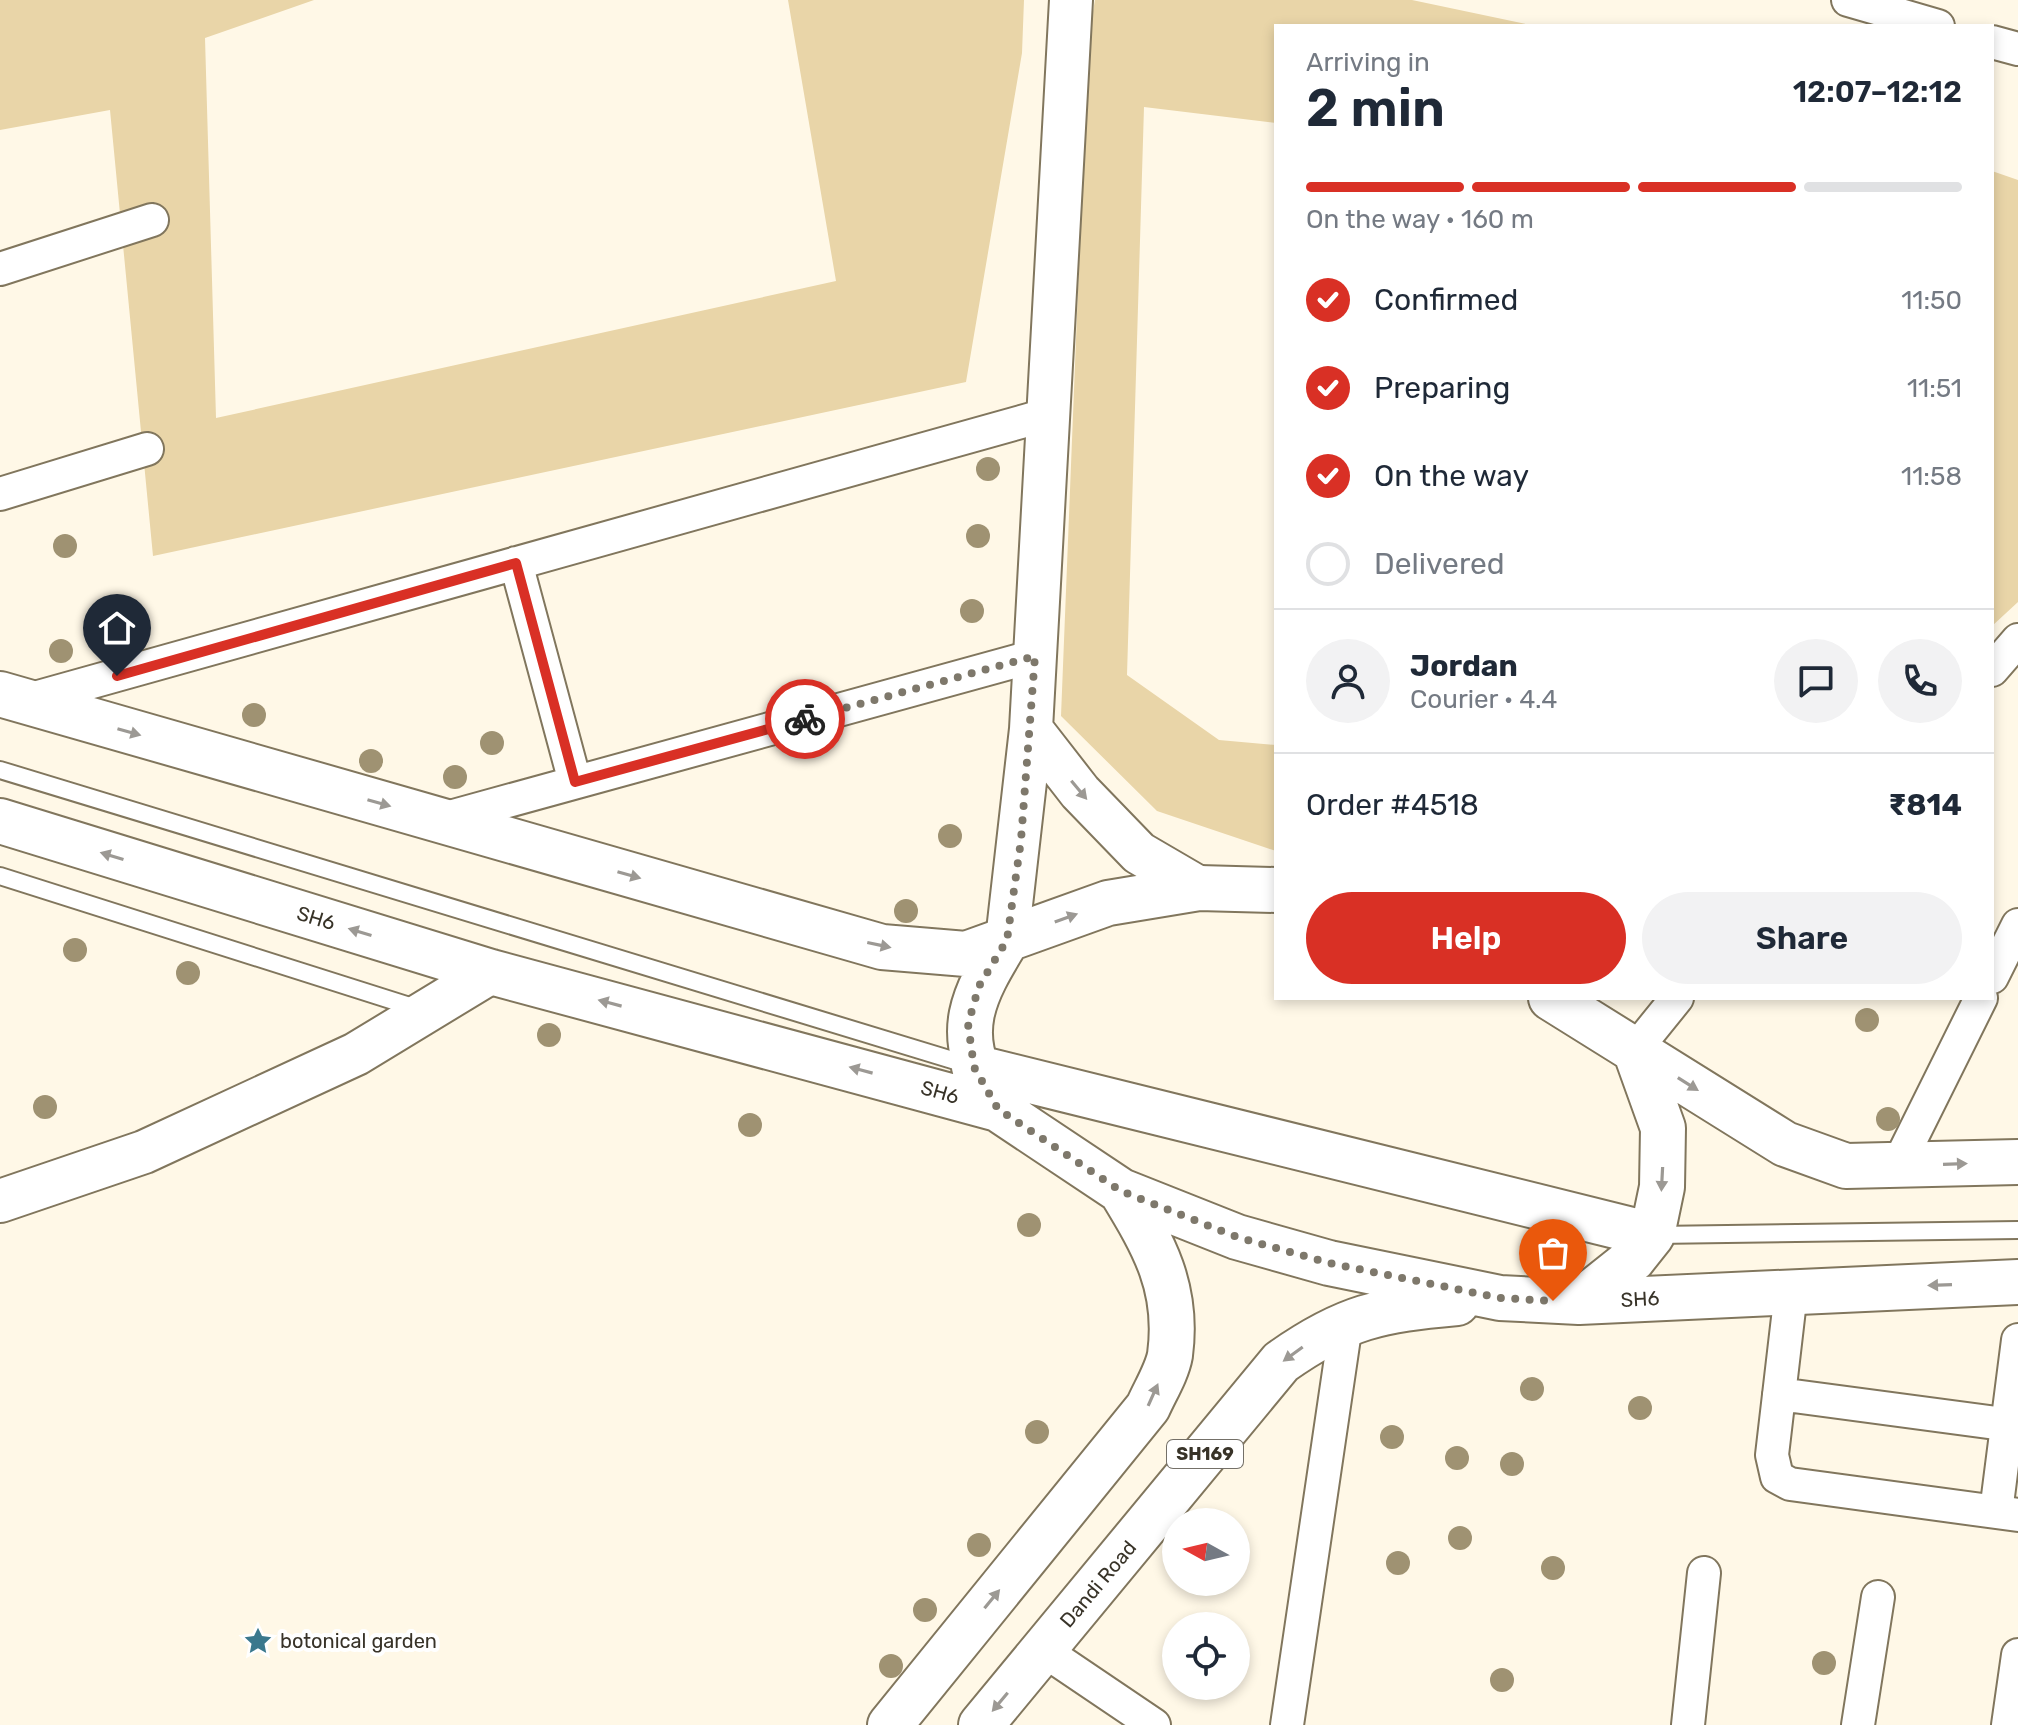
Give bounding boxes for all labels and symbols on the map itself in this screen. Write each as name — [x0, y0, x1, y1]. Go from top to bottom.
pin — [83, 594, 151, 676]
courier — [765, 679, 845, 759]
one-way arrow — [116, 726, 141, 738]
one-way arrow — [1070, 779, 1087, 799]
one-way arrow — [367, 797, 391, 810]
one-way arrow — [99, 849, 123, 861]
one-way arrow — [616, 869, 641, 881]
street label: SH6 — [294, 901, 338, 935]
one-way arrow — [1054, 912, 1078, 924]
one-way arrow — [348, 925, 372, 937]
one-way arrow — [866, 939, 891, 952]
one-way arrow — [598, 997, 623, 1009]
one-way arrow — [849, 1064, 874, 1076]
street label: SH6 — [918, 1075, 962, 1109]
one-way arrow — [1678, 1076, 1699, 1091]
one-way arrow — [1943, 1157, 1968, 1170]
one-way arrow — [1655, 1167, 1668, 1192]
pin — [1519, 1219, 1587, 1301]
one-way arrow — [1927, 1279, 1952, 1292]
street label: SH6 — [1620, 1286, 1660, 1312]
one-way arrow — [1282, 1346, 1304, 1362]
one-way arrow — [1146, 1384, 1160, 1407]
road number: SH169 — [1167, 1440, 1243, 1468]
north arrow — [1162, 1508, 1250, 1596]
street label: Dandi Road — [1055, 1536, 1141, 1632]
one-way arrow — [983, 1589, 1000, 1609]
place icon: botonical garden — [243, 1626, 273, 1656]
place label: botonical garden — [280, 1629, 437, 1653]
one-way arrow — [992, 1692, 1009, 1712]

